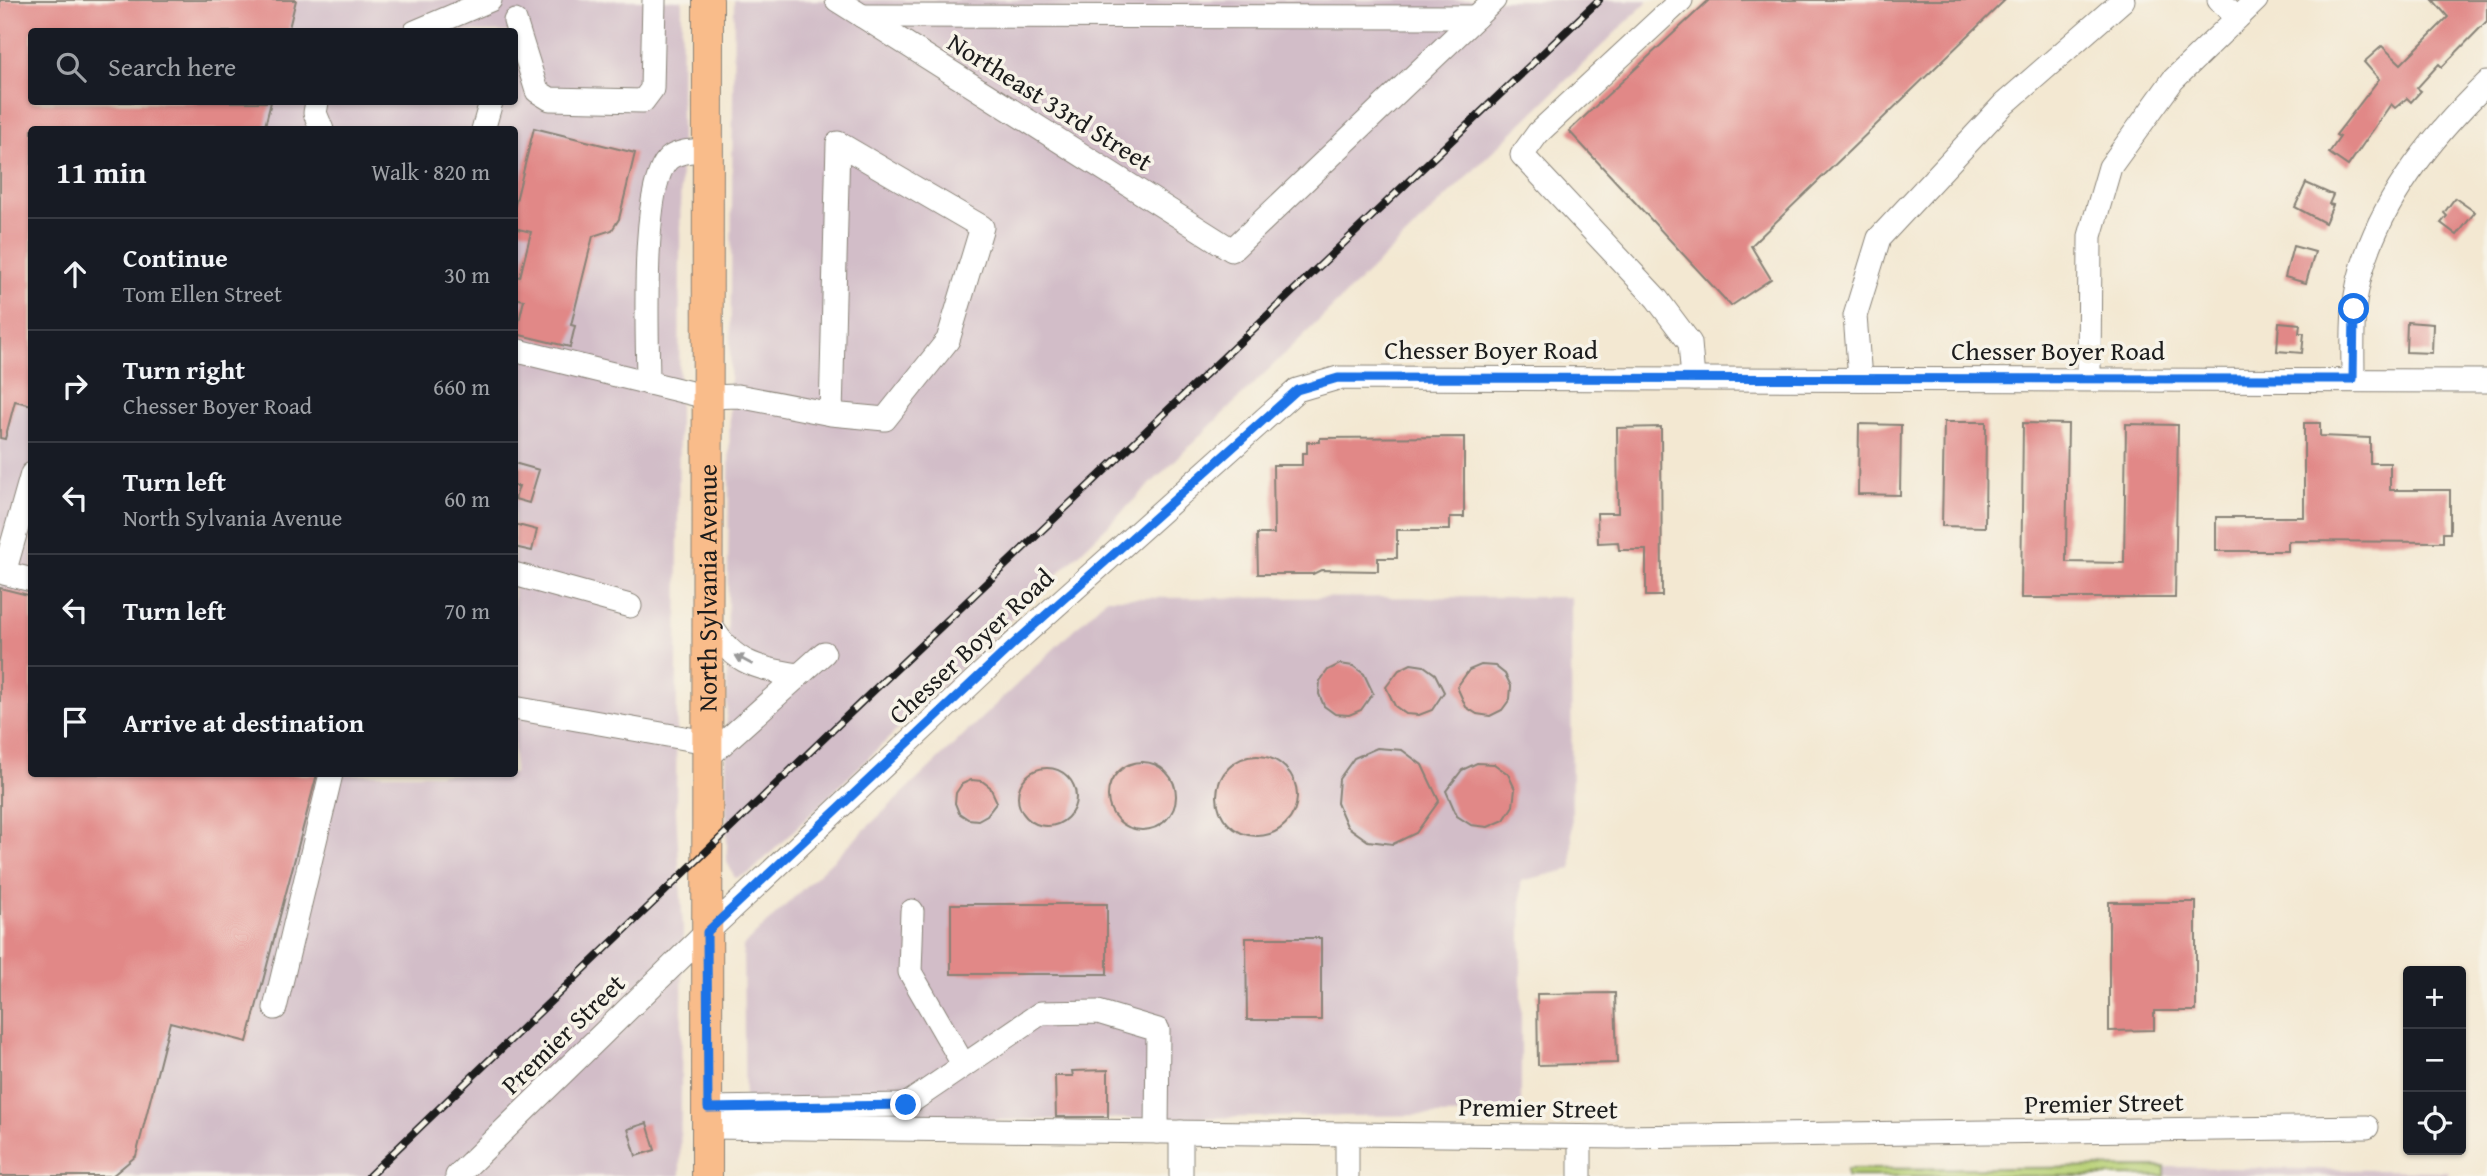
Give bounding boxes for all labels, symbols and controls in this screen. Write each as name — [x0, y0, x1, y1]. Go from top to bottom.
street label: Northeast 33rd Street — [940, 23, 1160, 180]
search box — [28, 28, 518, 105]
text: Search here — [108, 47, 236, 86]
icon: search — [52, 48, 90, 86]
text: 11 min — [56, 150, 146, 194]
text: Walk · 820 m — [371, 155, 490, 188]
text: Continue — [123, 238, 228, 277]
icon: ahead — [56, 255, 94, 293]
text: 30 m — [444, 258, 490, 291]
text: Tom Ellen Street — [123, 277, 282, 310]
route start — [2338, 293, 2369, 324]
street label: Chesser Boyer Road — [1384, 330, 1598, 369]
street label: Chesser Boyer Road — [1951, 331, 2165, 370]
text: Turn right — [123, 350, 245, 389]
icon: right — [56, 367, 94, 405]
text: 660 m — [433, 370, 490, 403]
text: Chesser Boyer Road — [123, 389, 312, 422]
text: Turn left — [123, 462, 226, 501]
street label: North Sylvania Avenue — [687, 464, 727, 712]
icon: left — [56, 479, 94, 517]
text: 60 m — [444, 482, 490, 515]
text: North Sylvania Avenue — [123, 501, 342, 534]
street label: Chesser Boyer Road — [879, 558, 1062, 733]
icon: left — [56, 591, 94, 629]
text: Turn left — [123, 591, 226, 630]
text: 70 m — [444, 594, 490, 627]
one-way arrow — [734, 654, 753, 666]
icon: arrive — [56, 703, 94, 741]
text: Arrive at destination — [123, 703, 364, 742]
street label: Premier Street — [492, 964, 634, 1103]
map controls — [2403, 966, 2466, 1155]
button: + — [2403, 966, 2466, 1029]
button: − — [2403, 1029, 2466, 1092]
street label: Premier Street — [2024, 1082, 2184, 1123]
street label: Premier Street — [1458, 1087, 1618, 1128]
route end — [890, 1089, 921, 1120]
button: locate — [2403, 1092, 2466, 1155]

